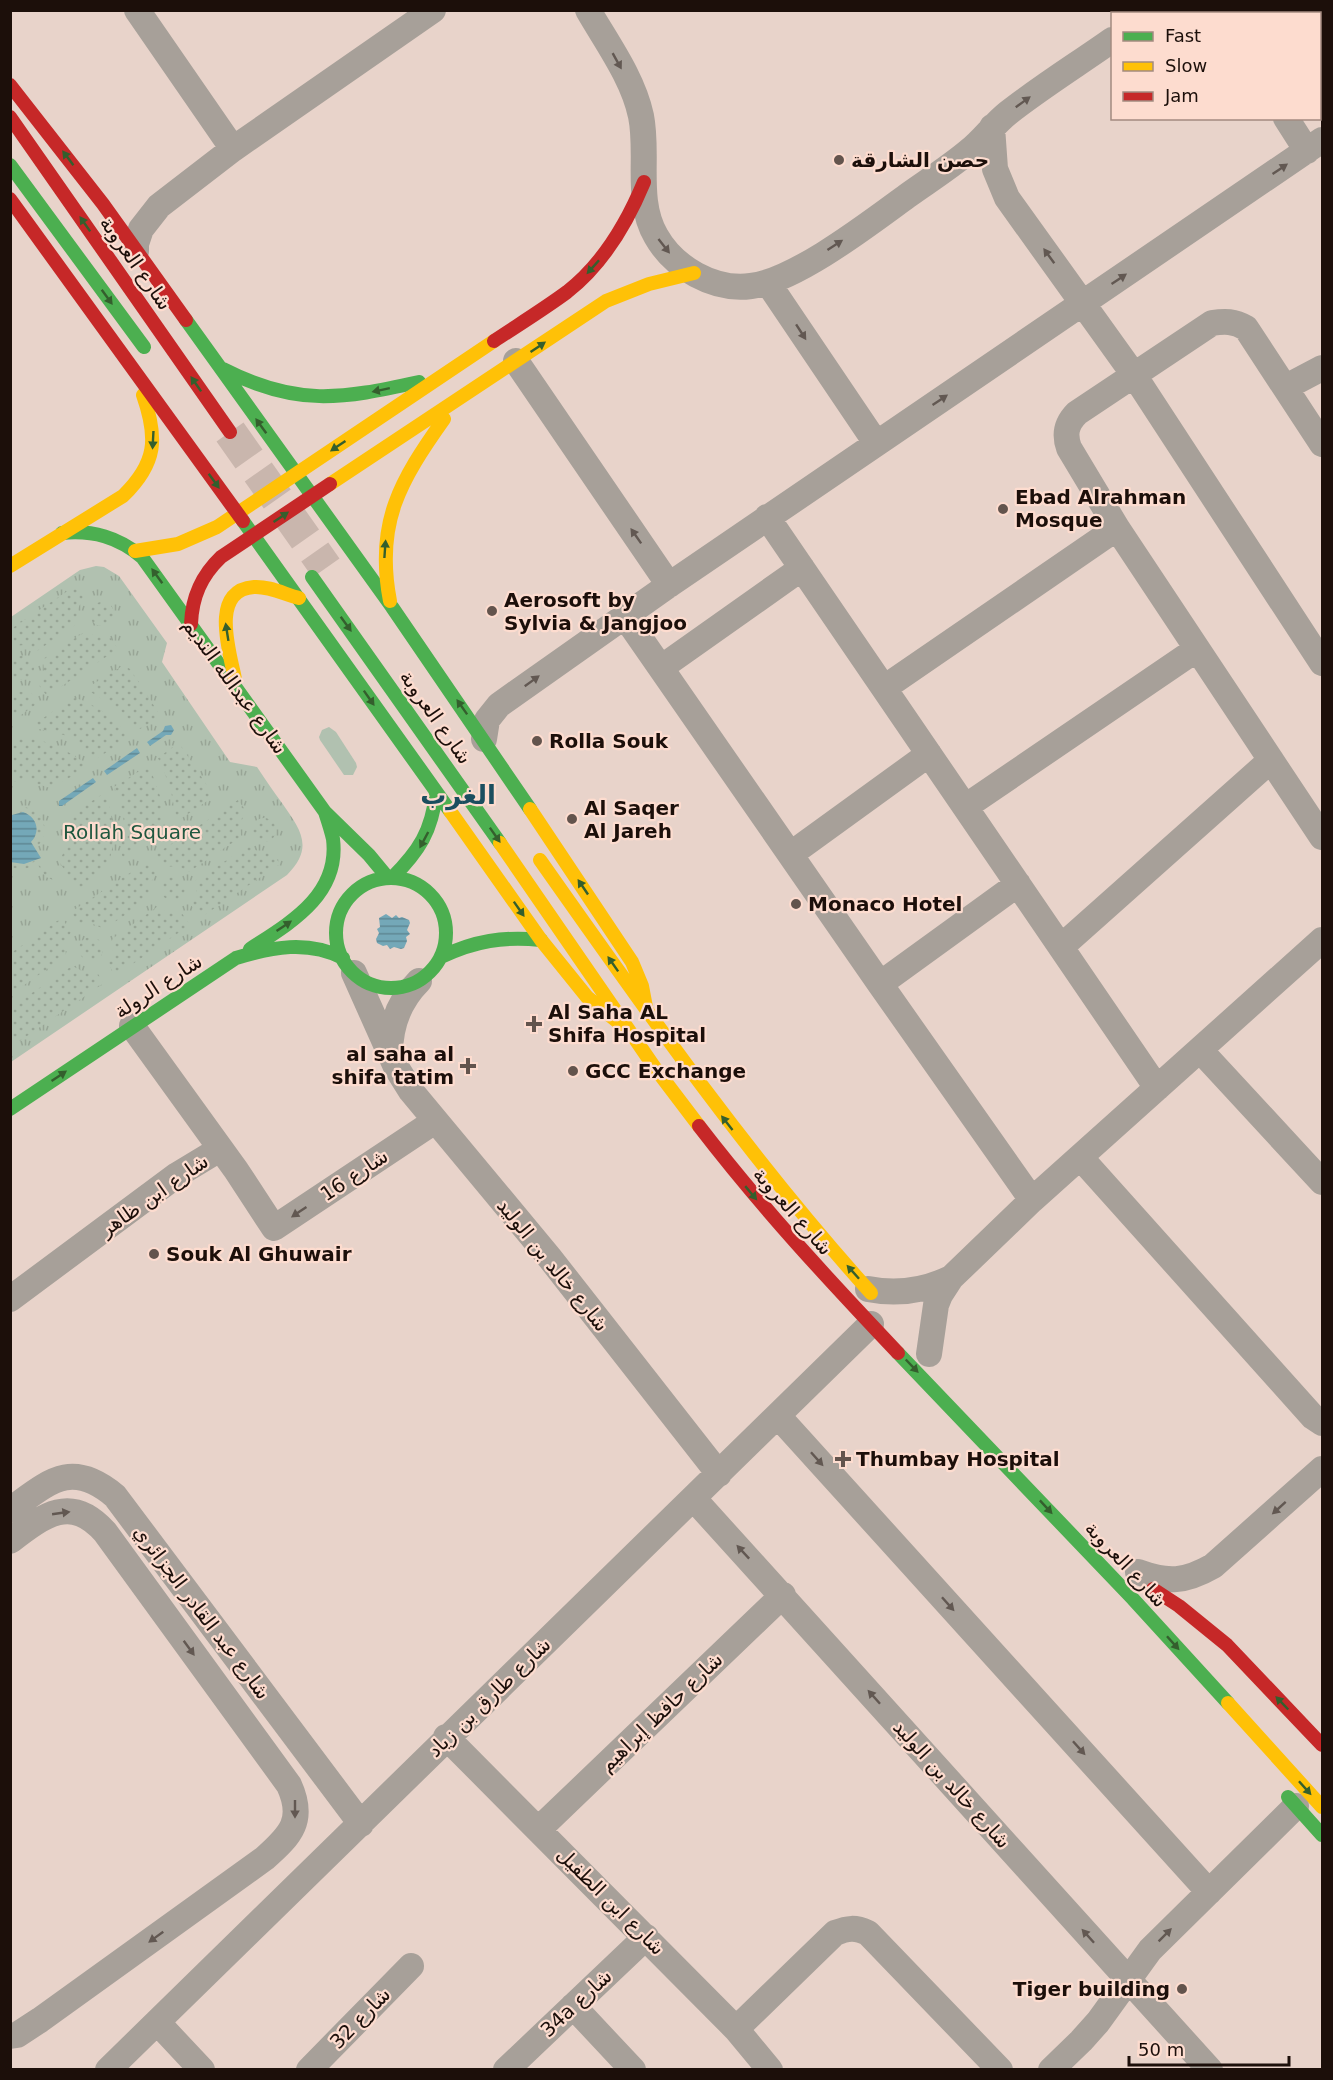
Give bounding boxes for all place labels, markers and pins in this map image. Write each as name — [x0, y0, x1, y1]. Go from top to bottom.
place label: حصن الشارقة — [851, 148, 989, 172]
marker: حصن الشارقة — [832, 153, 846, 167]
place label: Ebad Alrahman Mosque — [1015, 485, 1186, 532]
marker: Ebad Alrahman Mosque — [996, 502, 1010, 516]
place label: Aerosoft by Sylvia & Jangjoo — [504, 588, 687, 635]
marker: Aerosoft by Sylvia & Jangjoo — [485, 604, 499, 618]
place label: Rolla Souk — [549, 729, 669, 753]
marker: Rolla Souk — [530, 734, 544, 748]
place label: Al Saqer Al Jareh — [584, 796, 679, 843]
marker: Al Saqer Al Jareh — [565, 812, 579, 826]
place label: Monaco Hotel — [808, 892, 962, 916]
marker: Monaco Hotel — [789, 897, 803, 911]
place label: Al Saha AL Shifa Hospital — [548, 1000, 706, 1047]
marker: Al Saha AL Shifa Hospital — [525, 1015, 543, 1033]
place label: al saha al shifa tatim — [332, 1042, 454, 1089]
marker: al saha al shifa tatim — [459, 1057, 477, 1075]
place label: GCC Exchange — [585, 1059, 746, 1083]
marker: GCC Exchange — [566, 1064, 580, 1078]
place label: Souk Al Ghuwair — [166, 1242, 352, 1266]
marker: Souk Al Ghuwair — [147, 1247, 161, 1261]
place label: Thumbay Hospital — [856, 1447, 1060, 1471]
marker: Thumbay Hospital — [834, 1450, 852, 1468]
place label: Tiger building — [1013, 1977, 1170, 2001]
marker: Tiger building — [1175, 1982, 1189, 1996]

